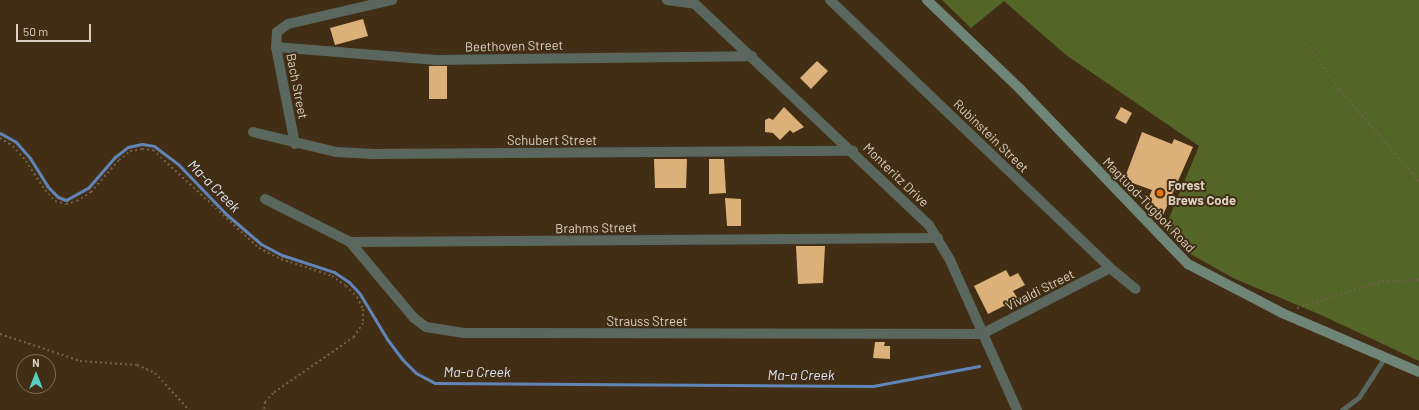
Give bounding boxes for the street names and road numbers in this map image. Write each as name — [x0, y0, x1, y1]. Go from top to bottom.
street label: Beethoven Street — [465, 37, 563, 55]
street label: Bach Street — [283, 52, 311, 120]
street label: Rubinstein Street — [950, 96, 1032, 176]
street label: Schubert Street — [507, 132, 597, 148]
street label: Monteritz Drive — [860, 140, 932, 210]
street label: Magtuod-Tugbok Road — [1100, 154, 1198, 256]
street label: Brahms Street — [555, 219, 637, 237]
street label: Vivaldi Street — [1003, 266, 1077, 314]
street label: Strauss Street — [606, 313, 688, 329]

